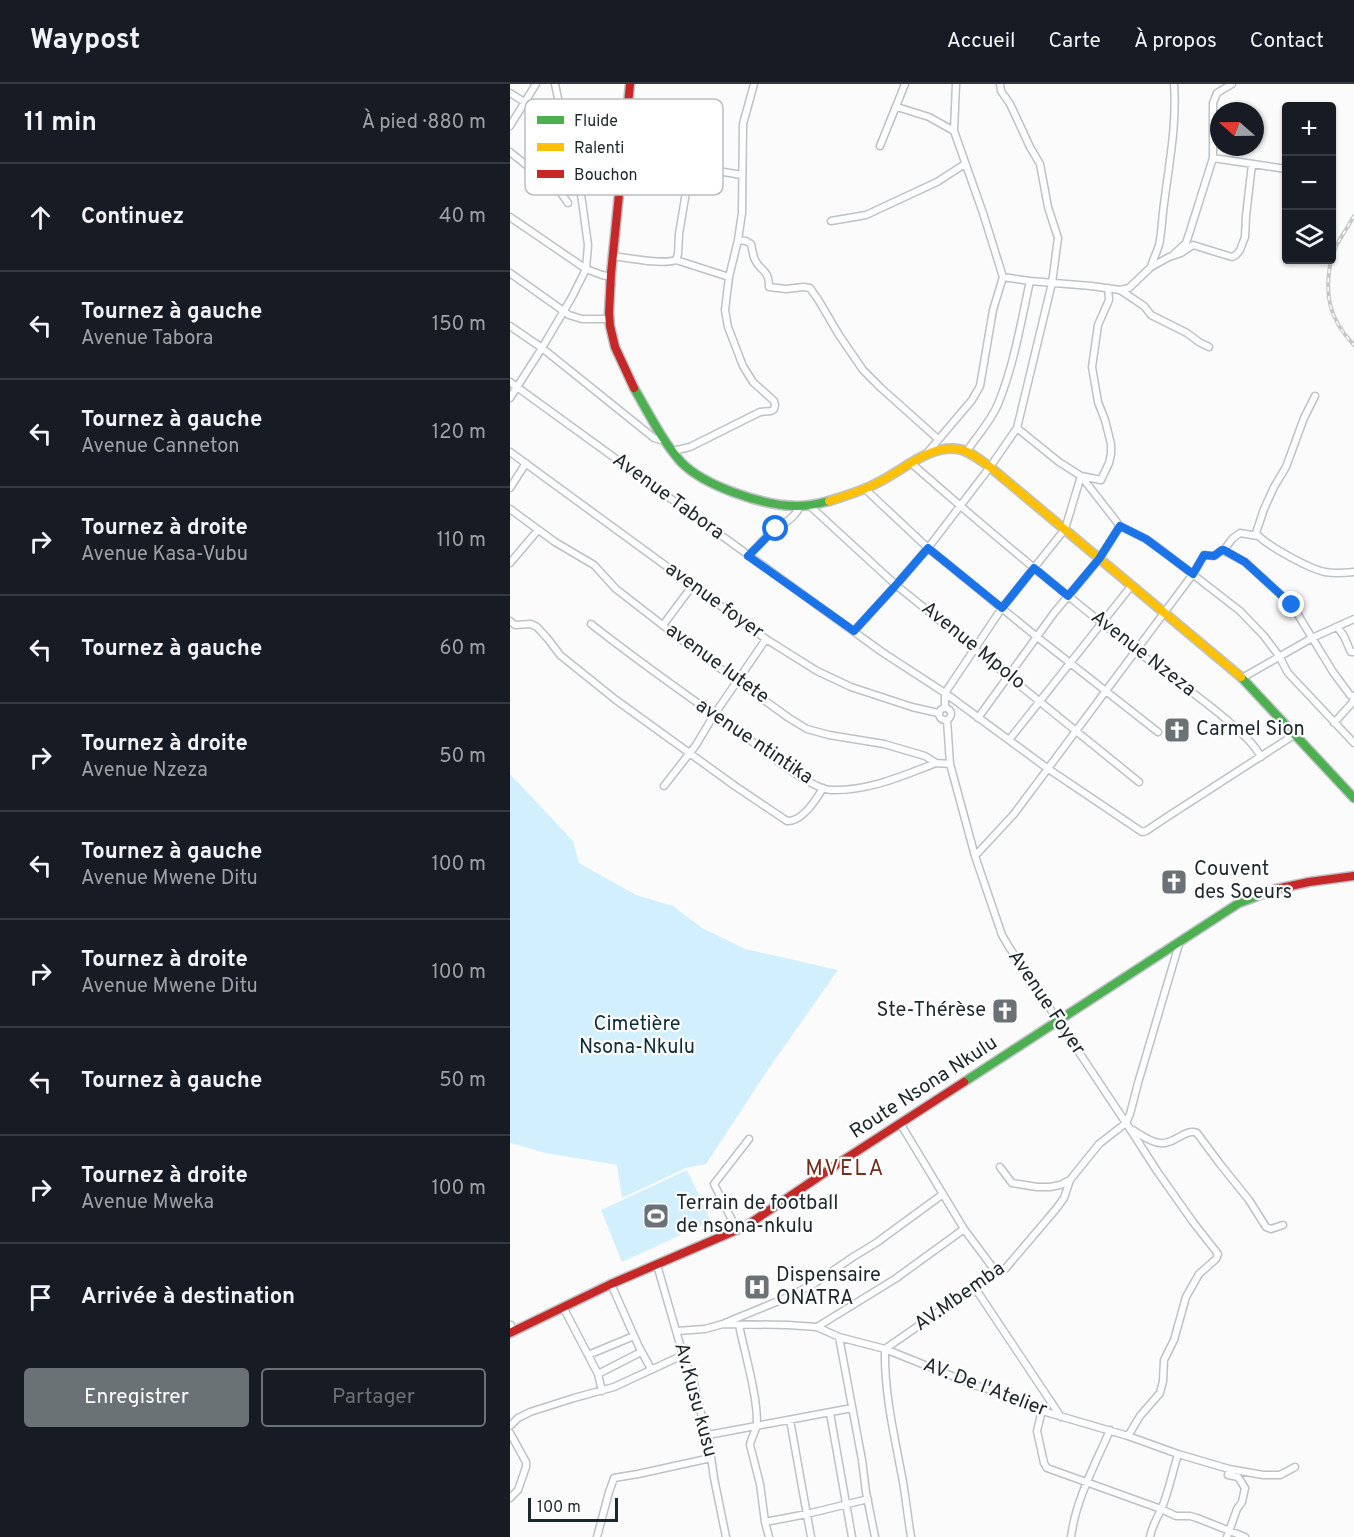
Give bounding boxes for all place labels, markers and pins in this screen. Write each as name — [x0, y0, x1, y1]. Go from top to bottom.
church icon: Carmel Sion — [1162, 715, 1192, 745]
place label: Carmel Sion — [1196, 717, 1305, 743]
place label: Couvent des Soeurs — [1194, 857, 1292, 906]
church icon: Couvent des Soeurs — [1159, 867, 1189, 897]
church icon: Ste-Thérèse — [990, 996, 1020, 1026]
place label: Ste-Thérèse — [876, 998, 986, 1024]
place label: Terrain de football de nsona-nkulu — [676, 1191, 838, 1240]
sports icon: Terrain de football de nsona-nkulu — [641, 1201, 671, 1231]
place label: Dispensaire ONATRA — [776, 1263, 881, 1312]
hospital icon: Dispensaire ONATRA — [742, 1272, 772, 1302]

